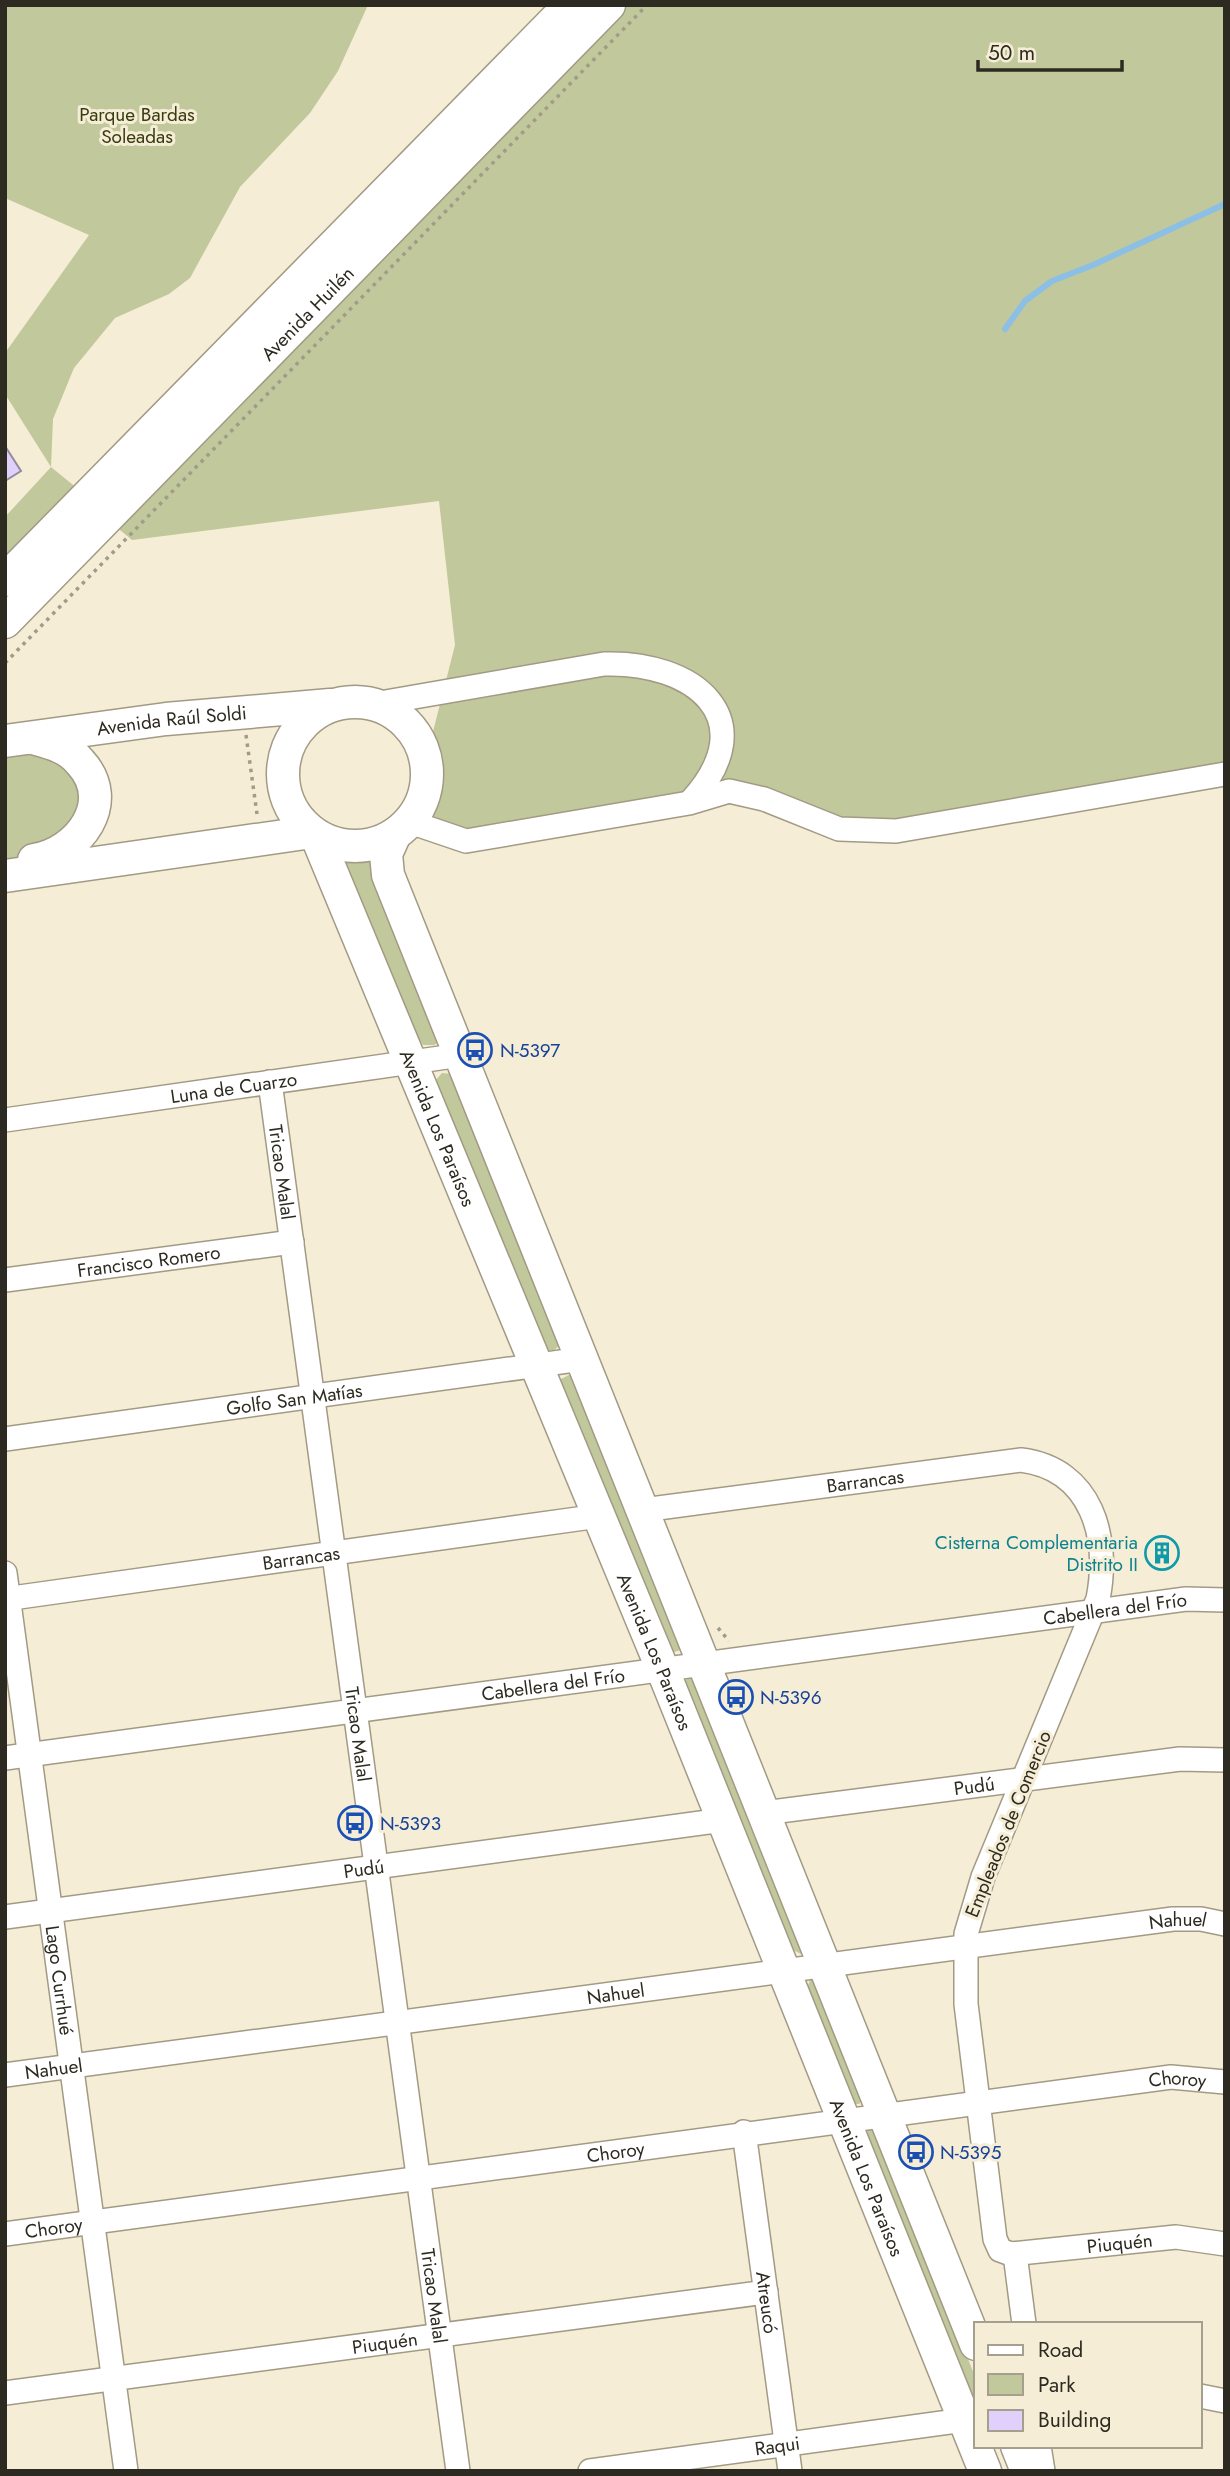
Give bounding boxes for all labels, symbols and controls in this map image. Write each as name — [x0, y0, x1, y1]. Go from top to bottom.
scale bar — [978, 28, 1122, 72]
text: 50 m — [988, 38, 1035, 68]
park label: Parque Bardas Soleadas — [79, 101, 195, 150]
street label: Avenida Huilén — [255, 260, 360, 367]
street label: Avenida Raúl Soldi — [95, 699, 248, 742]
bus stop icon: N-5397 — [456, 1031, 494, 1069]
place label: N-5397 — [500, 1037, 560, 1064]
street label: Avenida Los Paraísos — [393, 1045, 483, 1211]
street label: Luna de Cuarzo — [169, 1065, 299, 1110]
street label: Tricao Malal — [262, 1123, 302, 1221]
street label: Francisco Romero — [76, 1238, 222, 1284]
street label: Golfo San Matías — [224, 1376, 364, 1422]
street label: Barrancas — [825, 1462, 906, 1499]
place label: Cisterna Complementaria Distrito II — [935, 1529, 1138, 1578]
building icon: Cisterna Complementaria Distrito II — [1143, 1534, 1181, 1572]
street label: Barrancas — [261, 1539, 342, 1576]
street label: Avenida Los Paraísos — [611, 1569, 699, 1735]
street label: Cabellera del Frío — [1042, 1586, 1188, 1632]
street label: Cabellera del Frío — [480, 1661, 626, 1707]
bus stop icon: N-5396 — [717, 1678, 755, 1716]
place label: N-5396 — [760, 1684, 822, 1711]
street label: Tricao Malal — [338, 1685, 378, 1783]
street label: Empleados de Comercio — [958, 1727, 1058, 1921]
street label: Pudú — [952, 1770, 996, 1802]
bus stop icon: N-5393 — [336, 1804, 374, 1842]
place label: N-5393 — [380, 1810, 441, 1837]
street label: Pudú — [342, 1852, 386, 1885]
street label: Nahuel — [1147, 1906, 1209, 1936]
street label: Lago Currhué — [39, 1924, 81, 2037]
street label: Nahuel — [585, 1976, 646, 2011]
street label: Nahuel — [23, 2051, 84, 2086]
street label: Choroy — [1147, 2064, 1208, 2094]
street label: Avenida Los Paraísos — [823, 2095, 911, 2261]
bus stop icon: N-5395 — [897, 2133, 935, 2171]
street label: Choroy — [585, 2134, 647, 2169]
place label: N-5395 — [940, 2139, 1001, 2166]
street label: Choroy — [23, 2210, 85, 2245]
street label: Piuquén — [1085, 2226, 1154, 2260]
street label: Tricao Malal — [415, 2247, 454, 2345]
street label: Atreucó — [750, 2270, 785, 2335]
legend — [974, 2322, 1202, 2448]
street label: Piuquén — [350, 2325, 419, 2360]
text: Road — [1038, 2335, 1083, 2365]
text: Park — [1038, 2370, 1076, 2400]
text: Building — [1038, 2405, 1111, 2435]
street label: Raqui — [753, 2429, 802, 2462]

